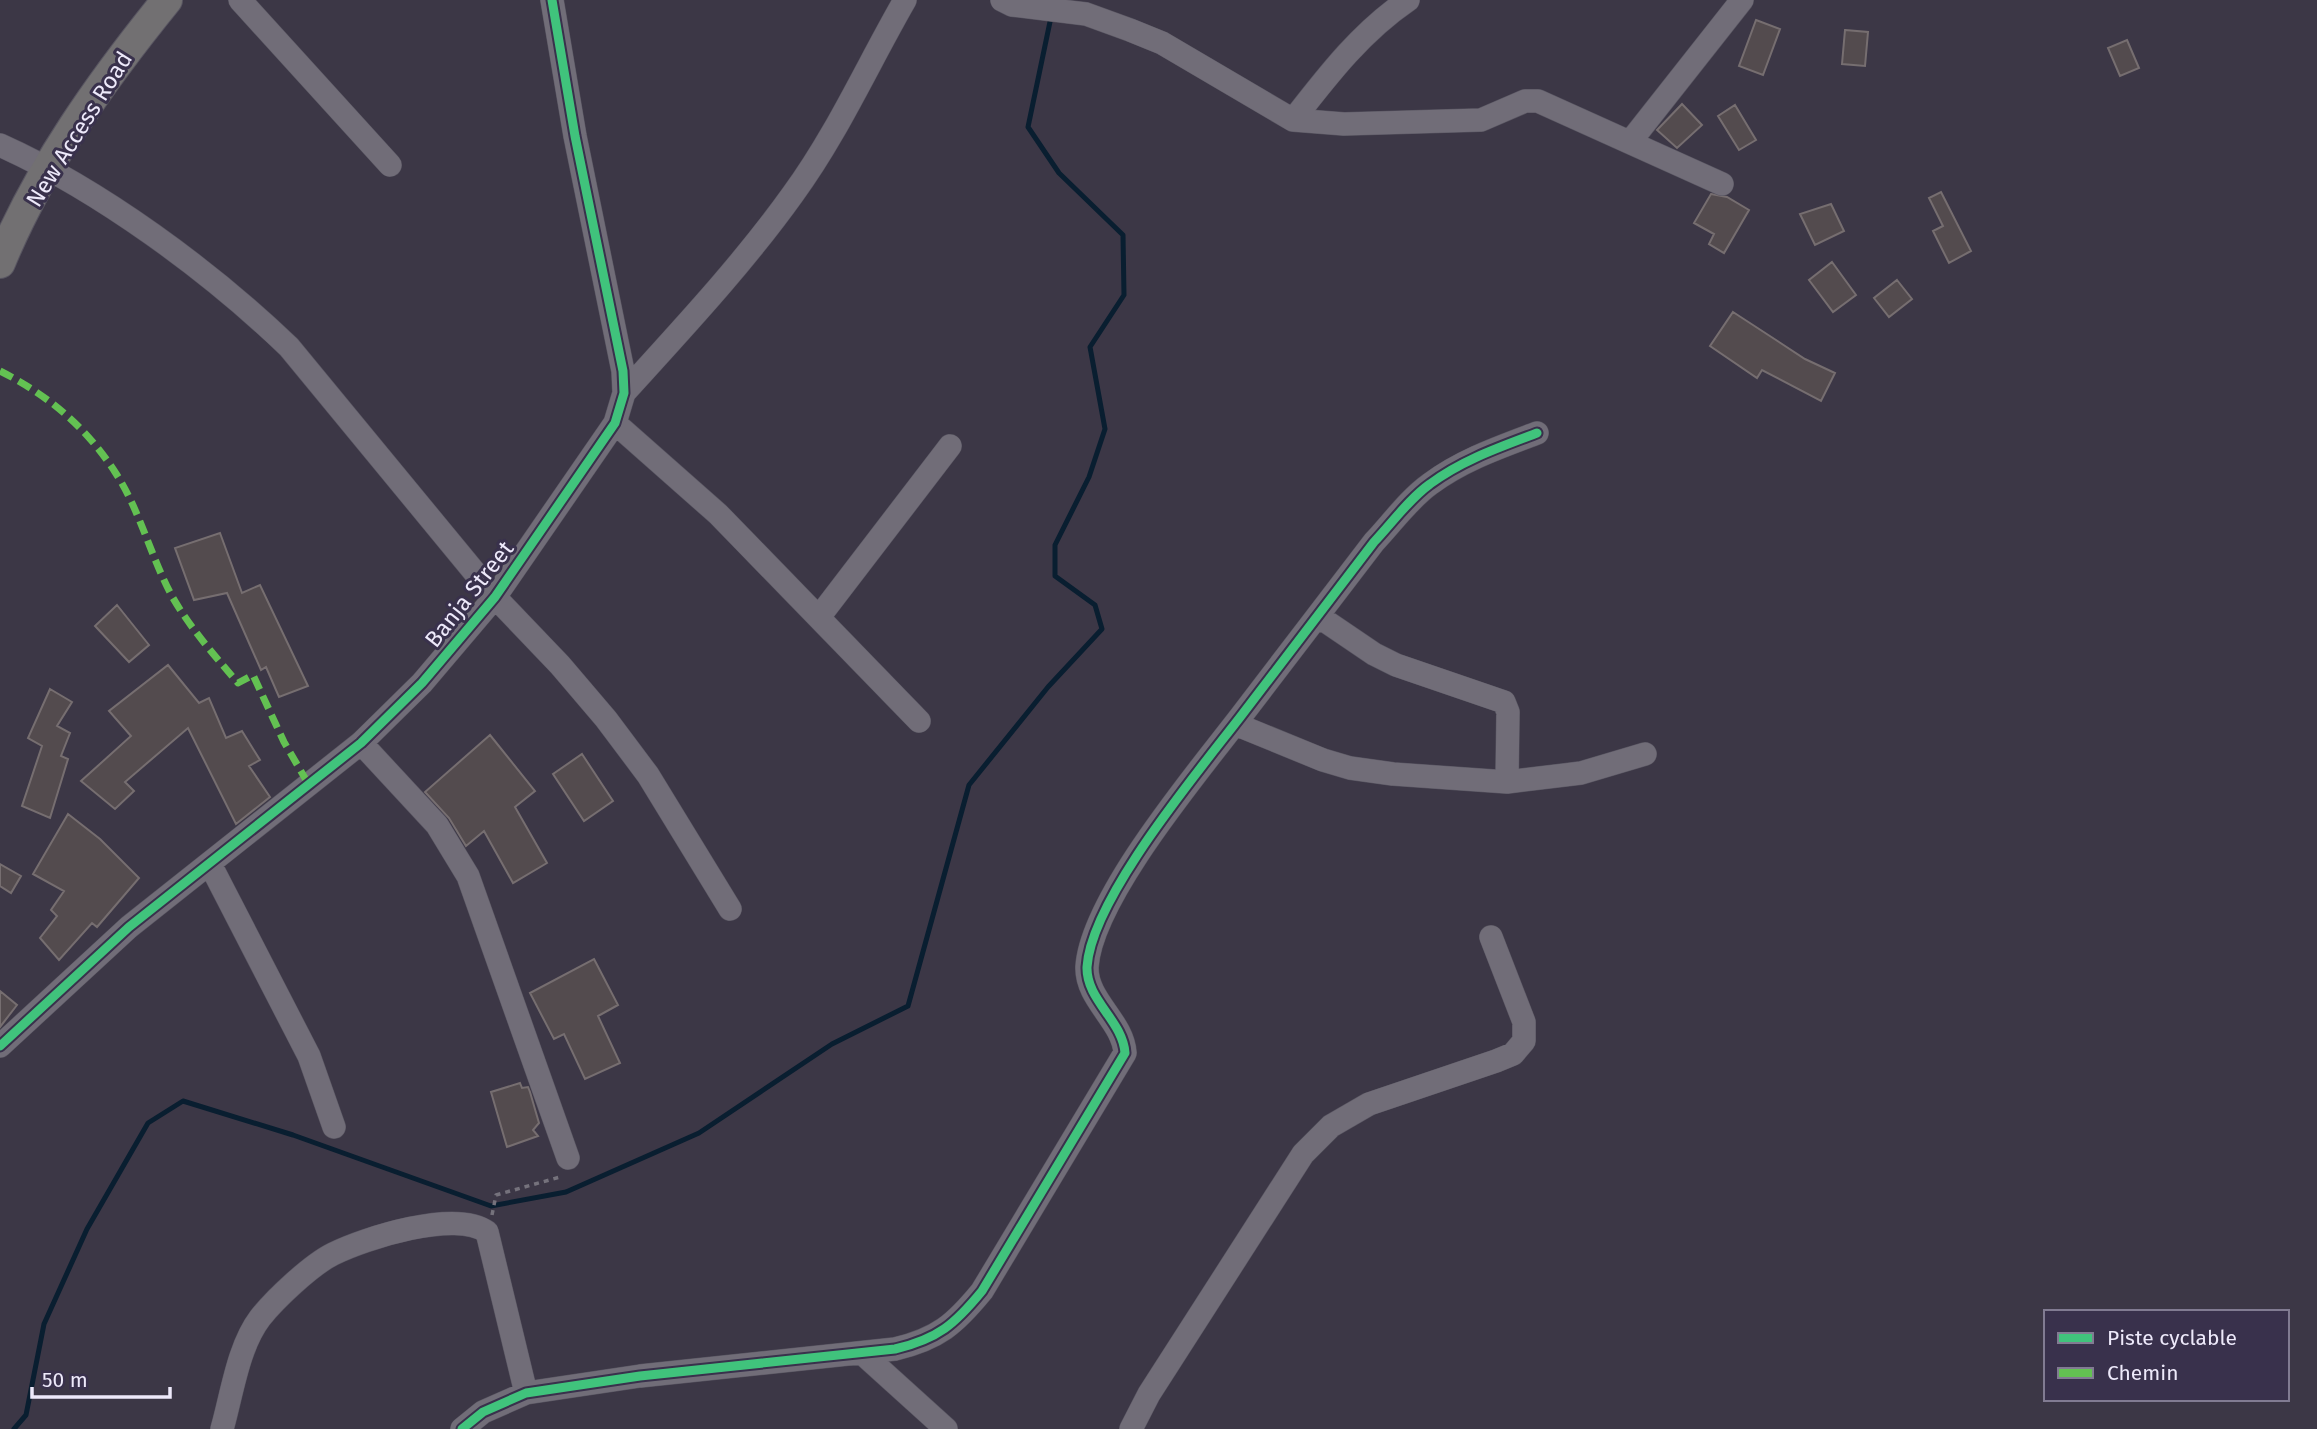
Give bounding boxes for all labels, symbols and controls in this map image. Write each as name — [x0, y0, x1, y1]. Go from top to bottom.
street label: New Access Road — [20, 46, 138, 212]
street label: Banja Street — [419, 535, 520, 653]
legend — [2044, 1310, 2289, 1401]
text: Piste cyclable — [2107, 1325, 2237, 1351]
scale bar — [32, 1356, 170, 1400]
text: Chemin — [2107, 1360, 2179, 1386]
text: 50 m — [42, 1367, 88, 1393]

